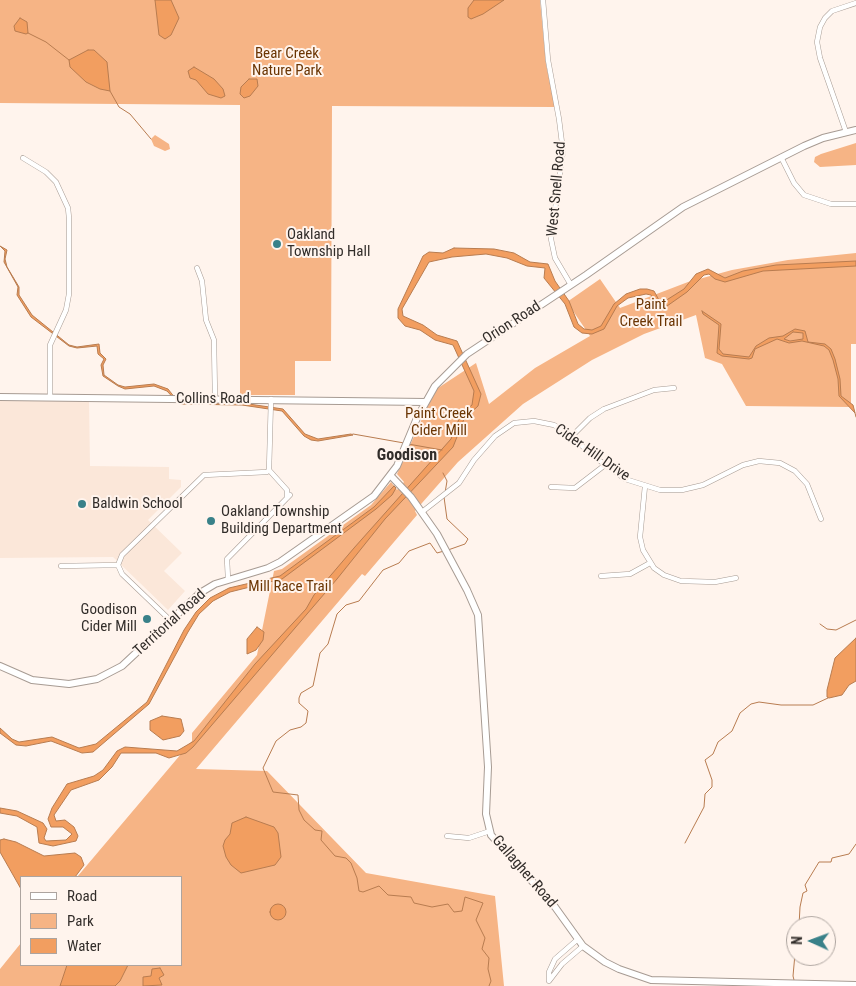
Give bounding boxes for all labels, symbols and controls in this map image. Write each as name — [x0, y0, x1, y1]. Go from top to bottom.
park label: Bear Creek Nature Park — [252, 45, 322, 80]
street label: West Snell Road — [544, 141, 570, 237]
place label: Oakland Township Hall — [287, 226, 370, 261]
marker: Oakland Township Hall — [271, 238, 283, 250]
park label: Paint Creek Trail — [620, 296, 682, 331]
street label: Orion Road — [480, 298, 544, 348]
street label: Collins Road — [176, 390, 250, 408]
park label: Paint Creek Cider Mill — [405, 405, 473, 440]
street label: Cider Hill Drive — [551, 421, 633, 485]
district label: Goodison — [377, 446, 437, 466]
place label: Baldwin School — [92, 495, 183, 513]
marker: Baldwin School — [76, 498, 88, 510]
place label: Oakland Township Building Department — [221, 503, 342, 538]
marker: Oakland Township Building Department — [205, 515, 217, 527]
park label: Mill Race Trail — [248, 578, 332, 596]
street label: Territorial Road — [130, 586, 210, 660]
place label: Goodison Cider Mill — [81, 601, 137, 636]
marker: Goodison Cider Mill — [141, 613, 153, 625]
street label: Gallagher Road — [488, 832, 560, 912]
legend — [20, 876, 182, 966]
text: Road — [67, 887, 97, 905]
text: Park — [67, 912, 94, 930]
north arrow — [786, 916, 836, 966]
text: N — [789, 936, 805, 945]
text: Water — [67, 937, 101, 955]

